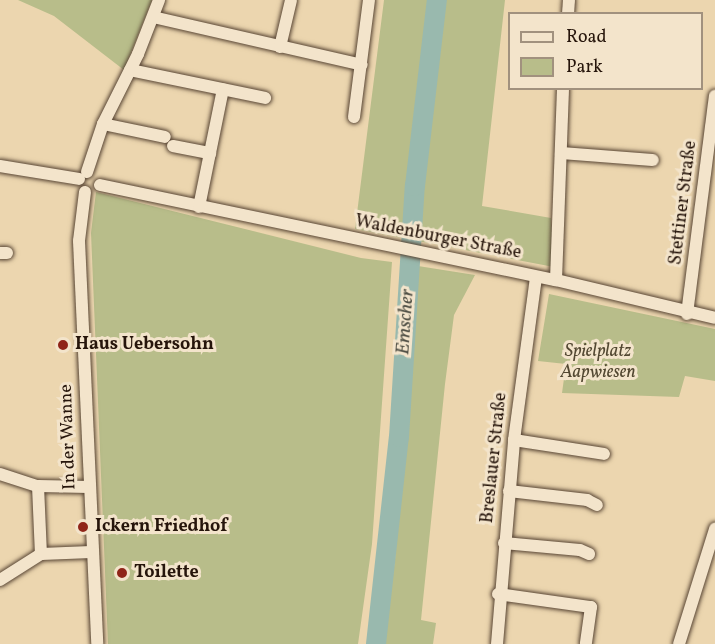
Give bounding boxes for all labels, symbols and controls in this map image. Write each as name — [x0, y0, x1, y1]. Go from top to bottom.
legend — [508, 12, 703, 90]
text: Road — [566, 25, 607, 50]
text: Park — [566, 55, 603, 80]
street label: Stettiner Straße — [666, 140, 702, 266]
street label: Waldenburger Straße — [353, 211, 523, 265]
water label: Emscher — [392, 288, 420, 356]
place label: Haus Uebersohn — [75, 334, 214, 356]
marker: Haus Uebersohn — [56, 338, 70, 352]
park label: Spielplatz Aapwiesen — [560, 342, 636, 385]
street label: In der Wanne — [56, 383, 82, 491]
street label: Breslauer Straße — [477, 392, 513, 524]
place label: Ickern Friedhof — [95, 516, 227, 538]
marker: Ickern Friedhof — [76, 520, 90, 534]
place label: Toilette — [134, 562, 199, 584]
marker: Toilette — [115, 566, 129, 580]

